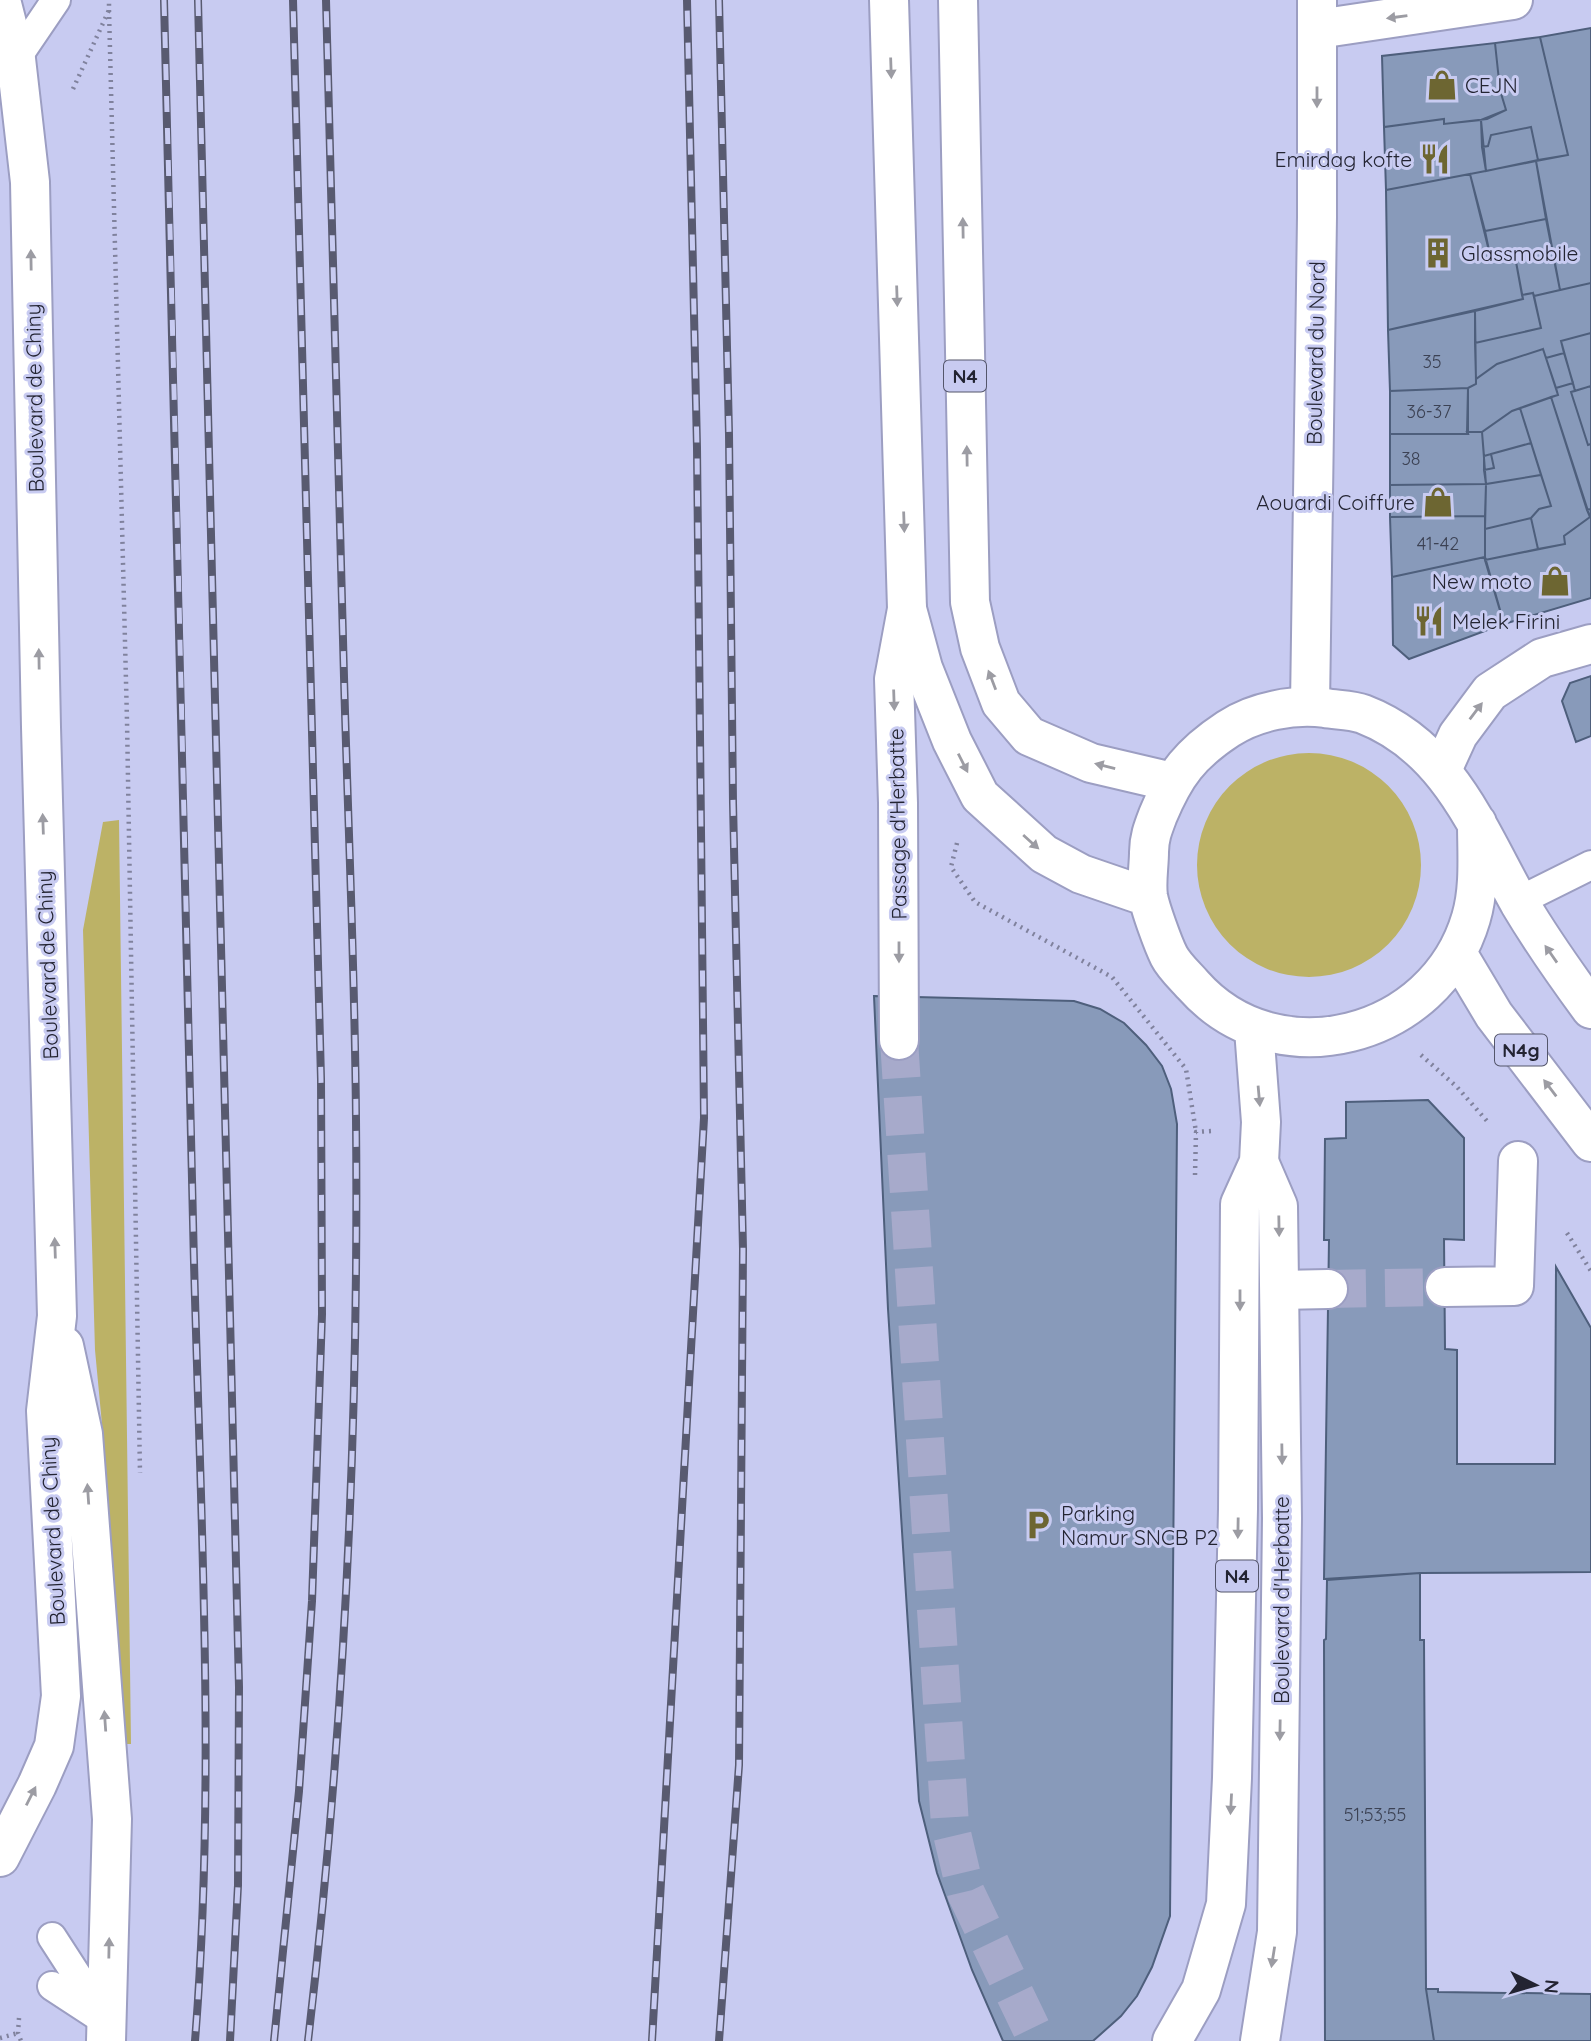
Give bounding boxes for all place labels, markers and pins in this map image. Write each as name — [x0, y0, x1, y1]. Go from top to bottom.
shop icon: CEJN — [1425, 68, 1459, 102]
place label: CEJN — [1465, 72, 1518, 98]
restaurant icon: Emirdag kofte — [1418, 142, 1452, 176]
place label: Emirdag kofte — [1275, 146, 1412, 172]
building icon: Glassmobile — [1421, 236, 1455, 270]
place label: Glassmobile — [1461, 240, 1578, 266]
shop icon: Aouardi Coiffure — [1421, 485, 1455, 519]
place label: Aouardi Coiffure — [1256, 489, 1415, 515]
shop icon: New moto — [1538, 564, 1572, 598]
place label: New moto — [1432, 568, 1532, 594]
restaurant icon: Melek Firini — [1412, 604, 1446, 638]
place label: Melek Firini — [1452, 608, 1560, 634]
place label: Parking Namur SNCB P2 — [1061, 1500, 1218, 1550]
parking icon: Parking Namur SNCB P2 — [1021, 1508, 1055, 1542]

